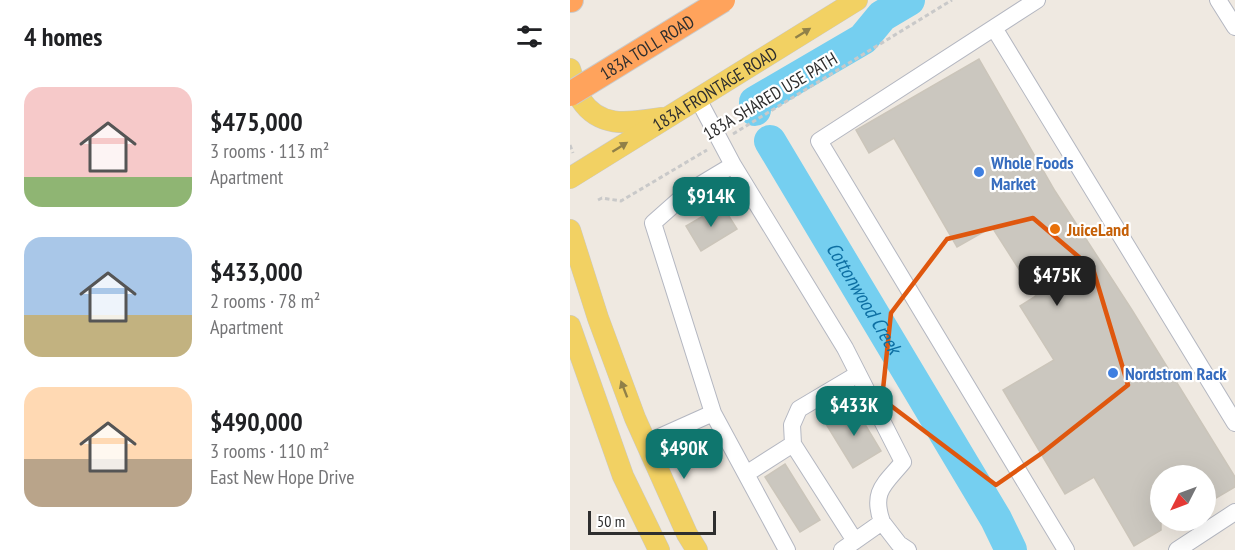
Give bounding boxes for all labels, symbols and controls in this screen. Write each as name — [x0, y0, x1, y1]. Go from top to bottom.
street label: 183A TOLL ROAD — [595, 9, 698, 85]
text: 4 homes — [24, 20, 102, 53]
icon: filters — [513, 20, 546, 53]
one-way arrow — [795, 28, 812, 39]
street label: 183A FRONTAGE ROAD — [648, 41, 781, 136]
street label: 183A SHARED USE PATH — [699, 47, 841, 145]
text: $475,000 — [210, 105, 303, 138]
icon: home — [72, 111, 144, 183]
text: 3 rooms · 113 m² — [210, 138, 329, 164]
one-way arrow — [612, 142, 628, 153]
place label: Whole Foods Market — [990, 151, 1074, 195]
text: Apartment — [210, 164, 283, 190]
marker: Whole Foods Market — [972, 165, 986, 179]
pin: $914K — [669, 177, 753, 228]
text: $914K — [687, 183, 735, 209]
place label: JuiceLand — [1066, 218, 1129, 241]
marker: JuiceLand — [1048, 222, 1062, 236]
water label: Cottonwood Creek — [820, 237, 909, 361]
text: $433,000 — [210, 255, 303, 288]
pin: $475K — [1015, 256, 1099, 307]
icon: home — [72, 261, 144, 333]
text: $475K — [1033, 262, 1081, 288]
text: 2 rooms · 78 m² — [210, 288, 320, 314]
text: Apartment — [210, 314, 283, 340]
place label: Nordstrom Rack — [1125, 362, 1227, 385]
marker: Nordstrom Rack — [1106, 366, 1120, 380]
one-way arrow — [619, 379, 629, 397]
pin: $433K — [812, 386, 896, 437]
text: $433K — [830, 392, 878, 418]
text: $490,000 — [210, 405, 303, 438]
icon: home — [72, 411, 144, 483]
pin: $490K — [642, 429, 726, 480]
text: $490K — [660, 435, 708, 461]
text: 3 rooms · 110 m² — [210, 438, 329, 464]
text: East New Hope Drive — [210, 464, 355, 490]
north arrow — [1150, 465, 1216, 531]
map controls — [1150, 465, 1216, 531]
scale bar — [588, 508, 716, 536]
text: 50 m — [597, 511, 625, 531]

